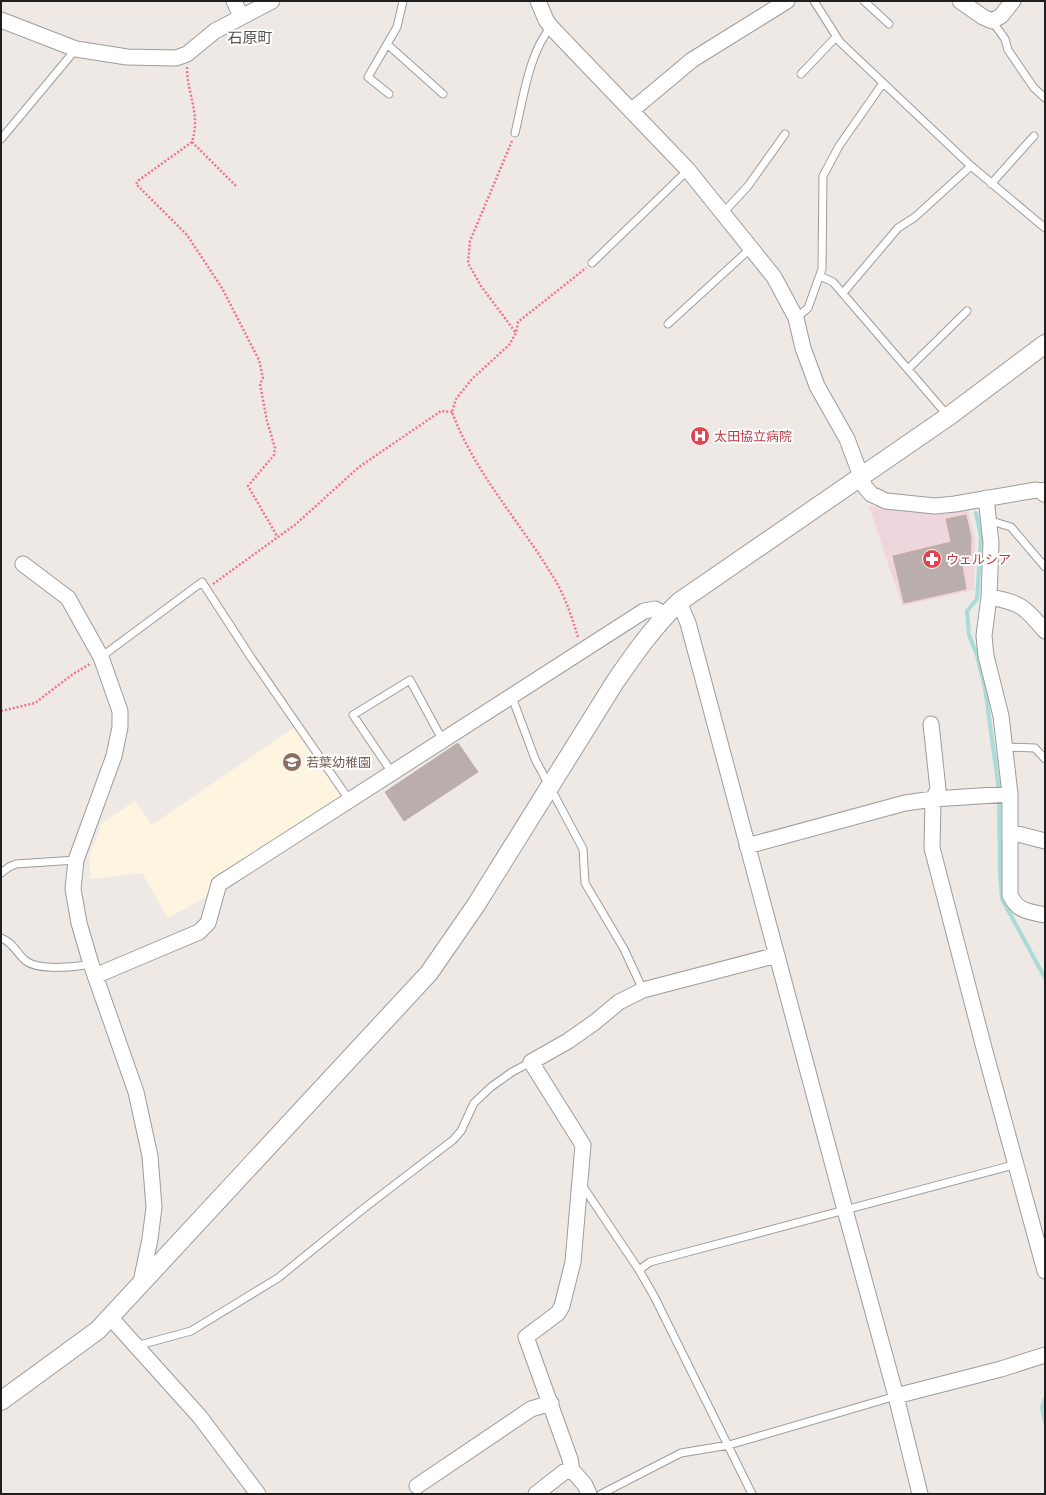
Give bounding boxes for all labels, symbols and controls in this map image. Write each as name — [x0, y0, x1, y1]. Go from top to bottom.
district label: 石原町 — [227, 29, 273, 47]
hospital icon: 太田協立病院 — [689, 425, 711, 447]
place label: 太田協立病院 — [714, 429, 792, 445]
pharmacy icon: ウェルシア — [921, 548, 943, 570]
place label: ウェルシア — [946, 552, 1011, 568]
school or university icon: 若葉幼稚園 — [281, 751, 303, 773]
place label: 若葉幼稚園 — [306, 755, 371, 771]

